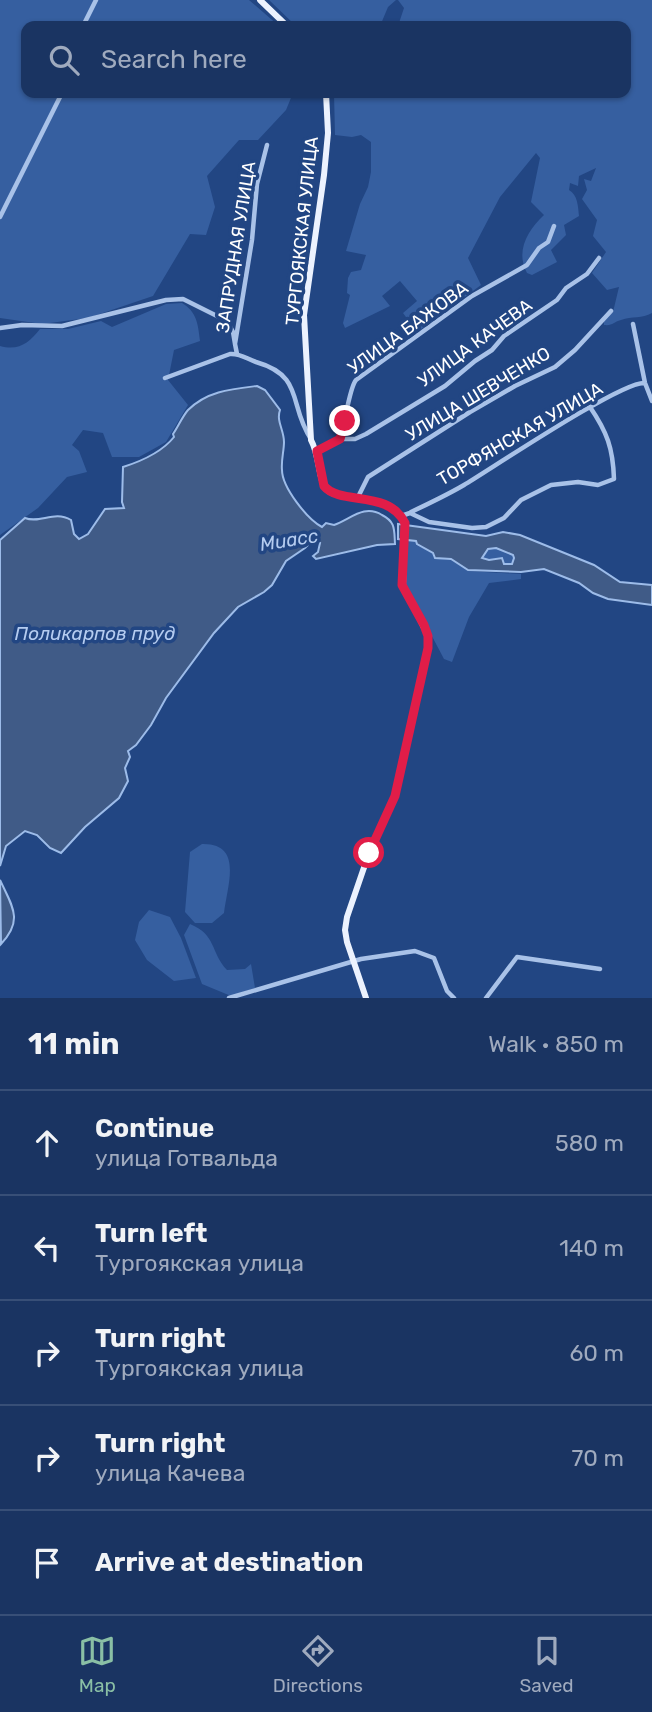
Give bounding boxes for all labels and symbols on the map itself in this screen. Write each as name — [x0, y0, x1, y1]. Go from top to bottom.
street label: ТУРГОЯКСКАЯ УЛИЦА — [281, 135, 323, 327]
street label: ЗАПРУДНАЯ УЛИЦА — [212, 160, 260, 334]
street label: УЛИЦА БАЖОВА — [344, 277, 472, 379]
street label: УЛИЦА КАЧЕВА — [413, 294, 537, 392]
street label: УЛИЦА ШЕВЧЕНКО — [402, 342, 554, 446]
street label: ТОРФЯНСКАЯ УЛИЦА — [433, 378, 607, 490]
route end — [329, 405, 360, 436]
water label: Миасс — [258, 524, 320, 556]
water label: Поликарпов пруд — [15, 622, 175, 645]
route start — [353, 837, 384, 868]

